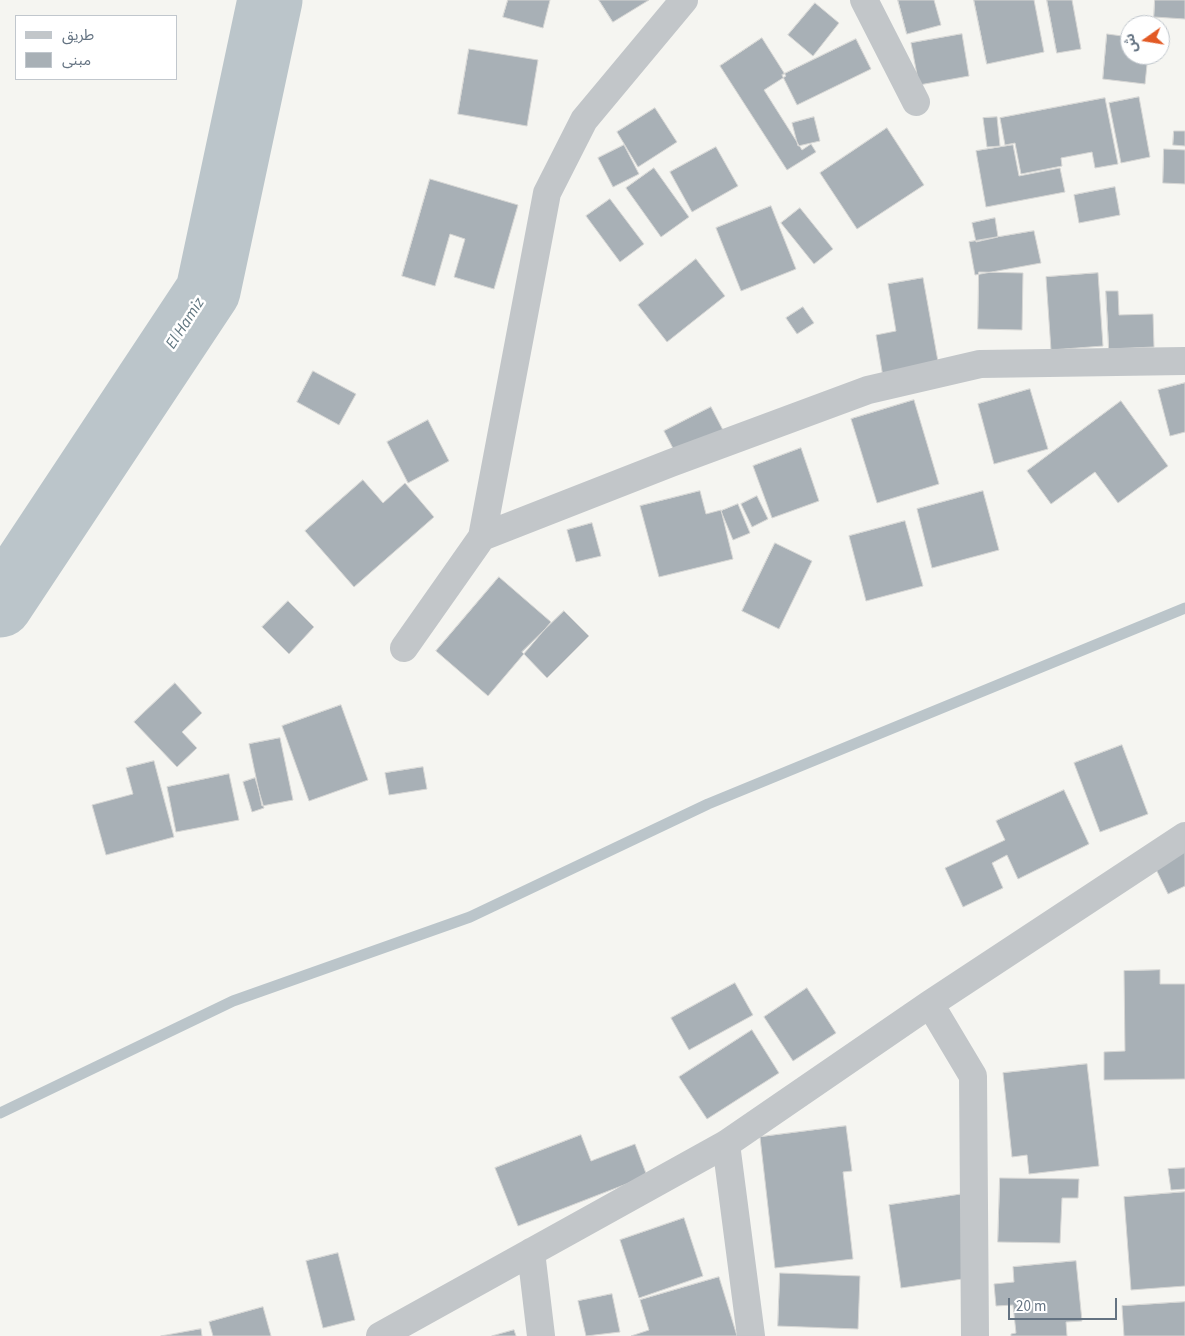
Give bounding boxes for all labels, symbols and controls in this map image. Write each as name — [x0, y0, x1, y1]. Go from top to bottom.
legend — [15, 15, 178, 80]
north arrow — [1120, 15, 1170, 65]
text: طريق — [62, 25, 94, 46]
text: ش — [1119, 32, 1143, 55]
text: مبنى — [62, 50, 91, 71]
water label: El Hamiz — [162, 295, 210, 353]
scale bar — [1010, 1288, 1119, 1320]
text: 20 m — [1016, 1296, 1046, 1317]

